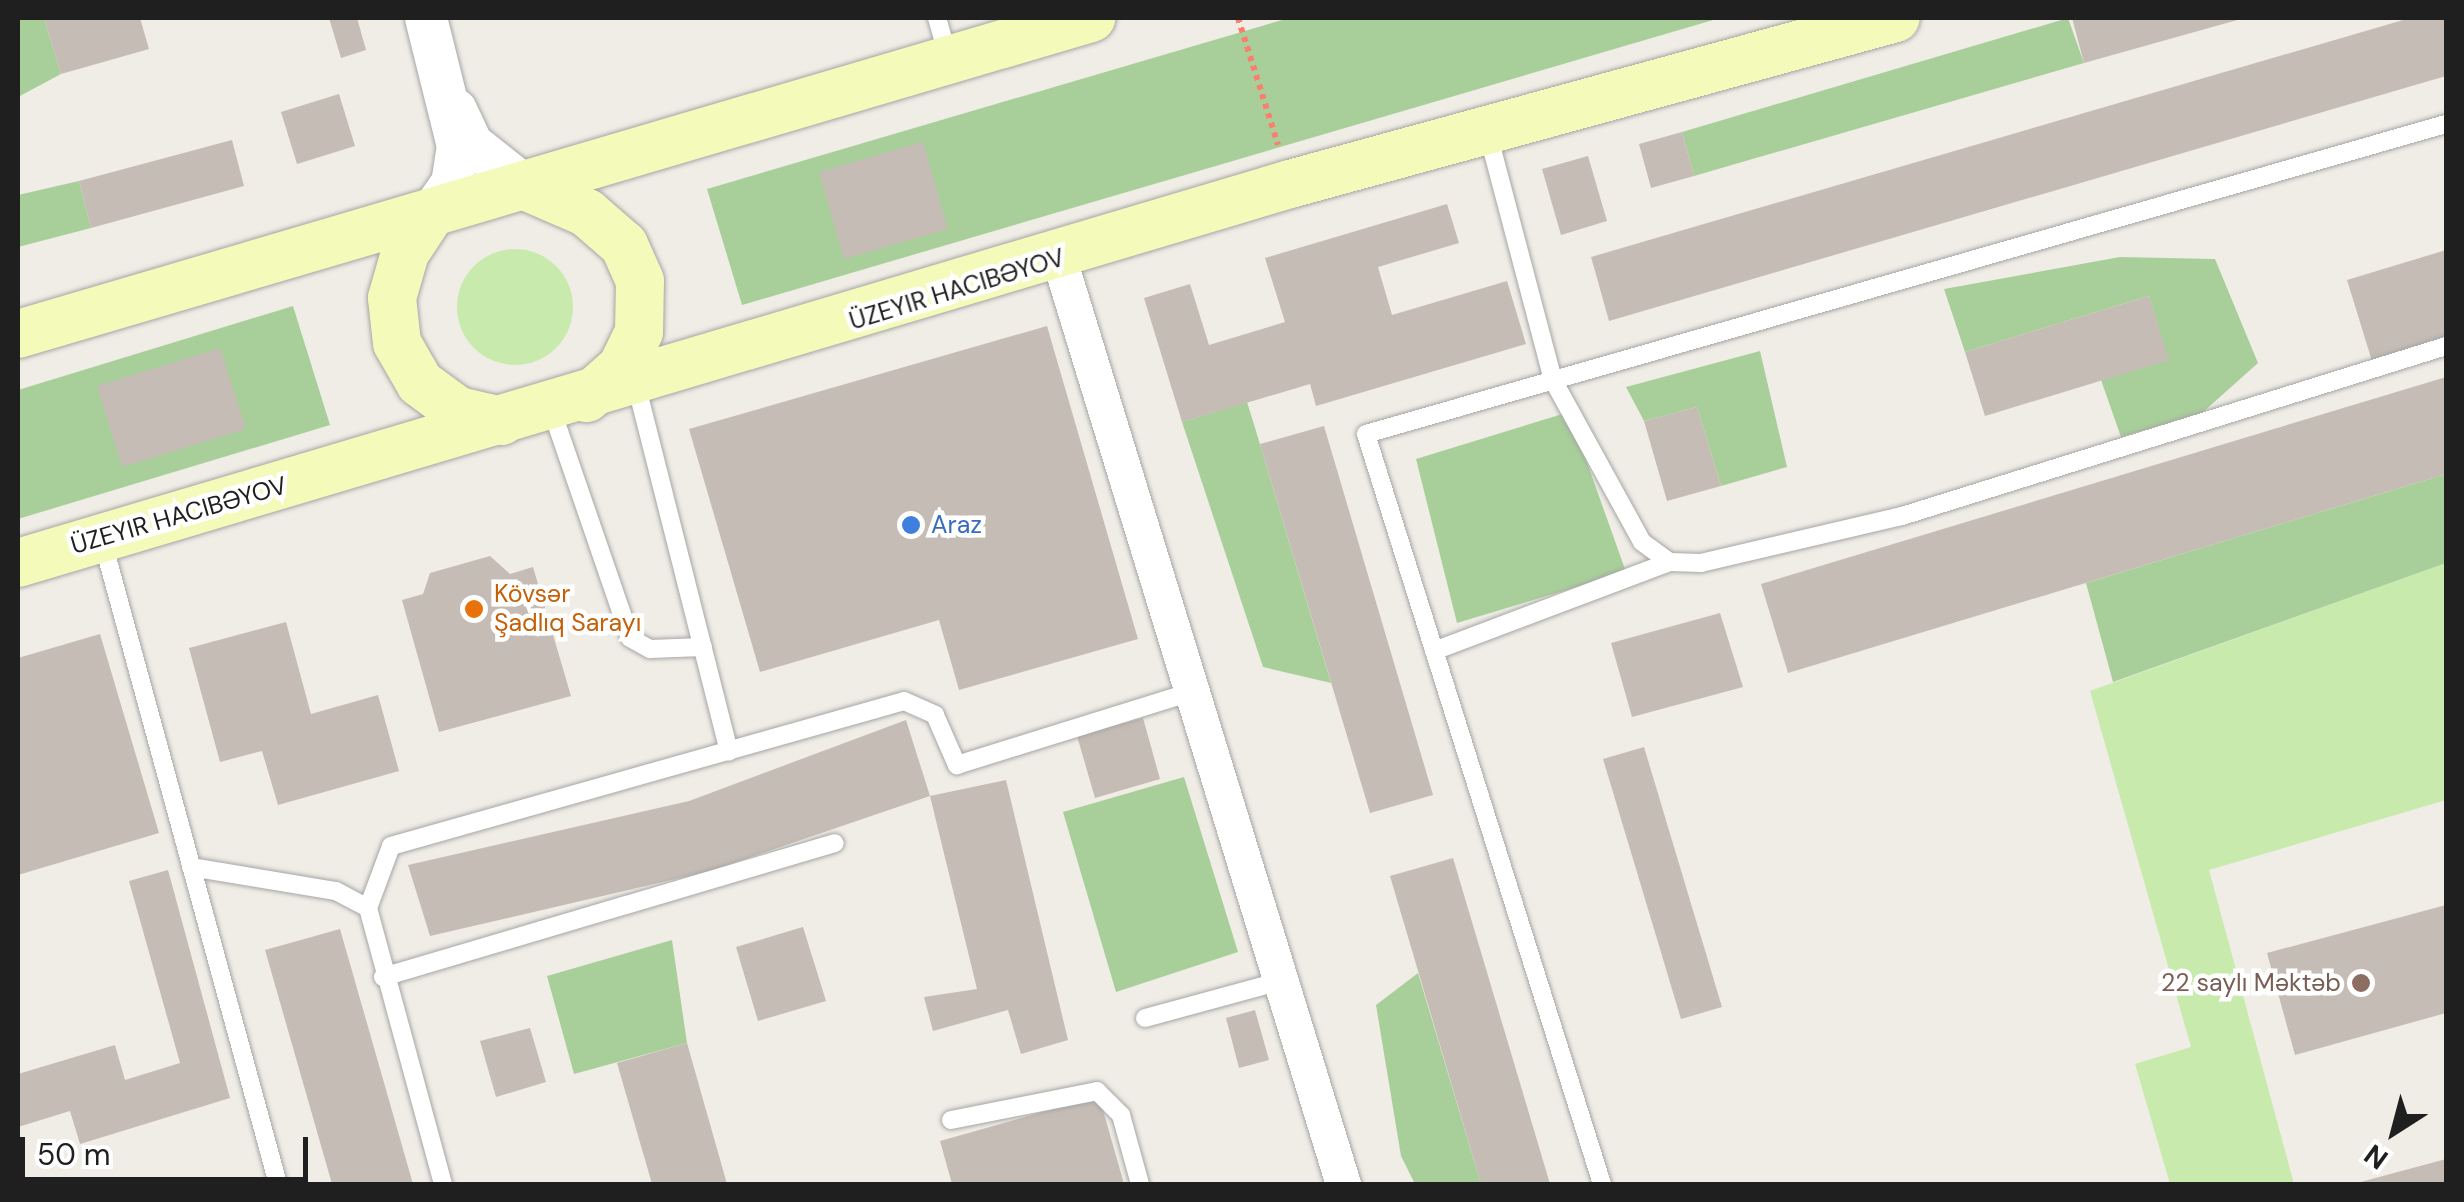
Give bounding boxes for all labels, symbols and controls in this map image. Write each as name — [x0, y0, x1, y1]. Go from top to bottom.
street label: ÜZEYIR HACIBƏYOV — [846, 243, 1068, 337]
street label: ÜZEYIR HACIBƏYOV — [68, 471, 290, 561]
place label: Araz — [931, 510, 982, 540]
marker: Araz — [900, 514, 922, 536]
place label: Kövsər Şadlıq Sarayı — [494, 580, 641, 639]
marker: Kövsər Şadlıq Sarayı — [463, 598, 485, 620]
place label: 22 saylı Məktəb — [2161, 968, 2341, 998]
marker: 22 saylı Məktəb — [2350, 972, 2372, 994]
north arrow — [2344, 1082, 2444, 1182]
scale bar — [25, 1117, 312, 1179]
text: 50 m — [37, 1135, 111, 1174]
text: N — [2357, 1136, 2395, 1178]

